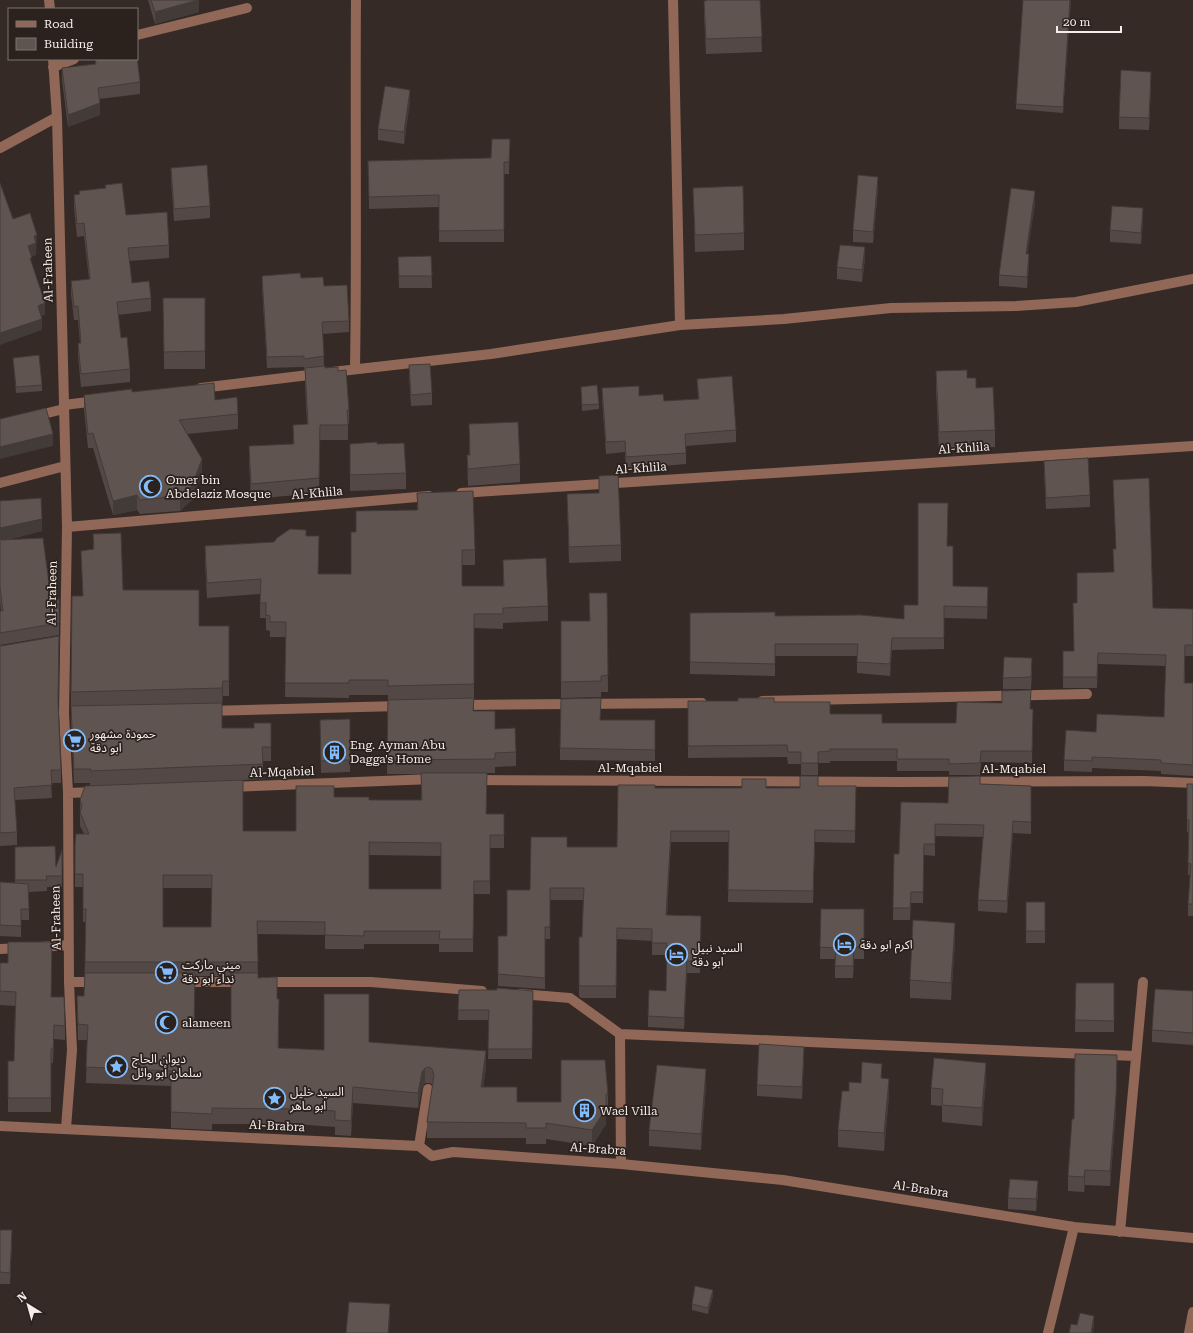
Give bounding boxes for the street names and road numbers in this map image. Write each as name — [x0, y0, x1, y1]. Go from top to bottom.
street label: Al-Fraheen — [40, 237, 56, 302]
street label: Al-Khlila — [938, 439, 991, 457]
street label: Al-Khlila — [615, 459, 668, 477]
street label: Al-Khlila — [291, 484, 344, 502]
street label: Al-Fraheen — [44, 560, 60, 625]
street label: Al-Mqabiel — [598, 761, 663, 775]
street label: Al-Mqabiel — [982, 762, 1047, 776]
street label: Al-Mqabiel — [249, 764, 315, 780]
street label: Al-Fraheen — [48, 885, 64, 950]
street label: Al-Brabra — [249, 1118, 306, 1134]
street label: Al-Brabra — [570, 1140, 627, 1158]
street label: Al-Brabra — [892, 1178, 950, 1200]

